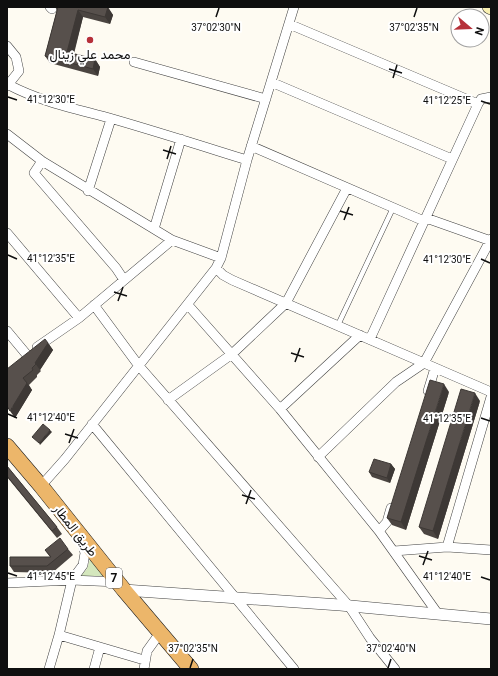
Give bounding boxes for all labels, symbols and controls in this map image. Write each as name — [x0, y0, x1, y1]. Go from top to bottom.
north arrow — [450, 8, 490, 48]
text: 37°02'30"N — [191, 21, 241, 36]
text: 37°02'35"N — [389, 21, 439, 36]
text: N — [469, 24, 487, 37]
marker: محمد علي زينال — [85, 35, 95, 45]
place label: محمد علي زينال — [49, 46, 131, 66]
text: 41°12'30"E — [27, 93, 75, 108]
text: 41°12'25"E — [423, 94, 471, 109]
text: 41°12'35"E — [27, 252, 75, 267]
text: 41°12'30"E — [423, 253, 471, 268]
text: 41°12'40"E — [27, 411, 75, 426]
text: 41°12'35"E — [423, 412, 471, 427]
street label: طريق المطار — [47, 500, 101, 562]
road number: 7 — [106, 568, 122, 588]
text: 41°12'45"E — [27, 570, 75, 585]
text: 41°12'40"E — [423, 570, 471, 585]
text: 37°02'35"N — [168, 642, 218, 657]
text: 37°02'40"N — [366, 642, 416, 657]

